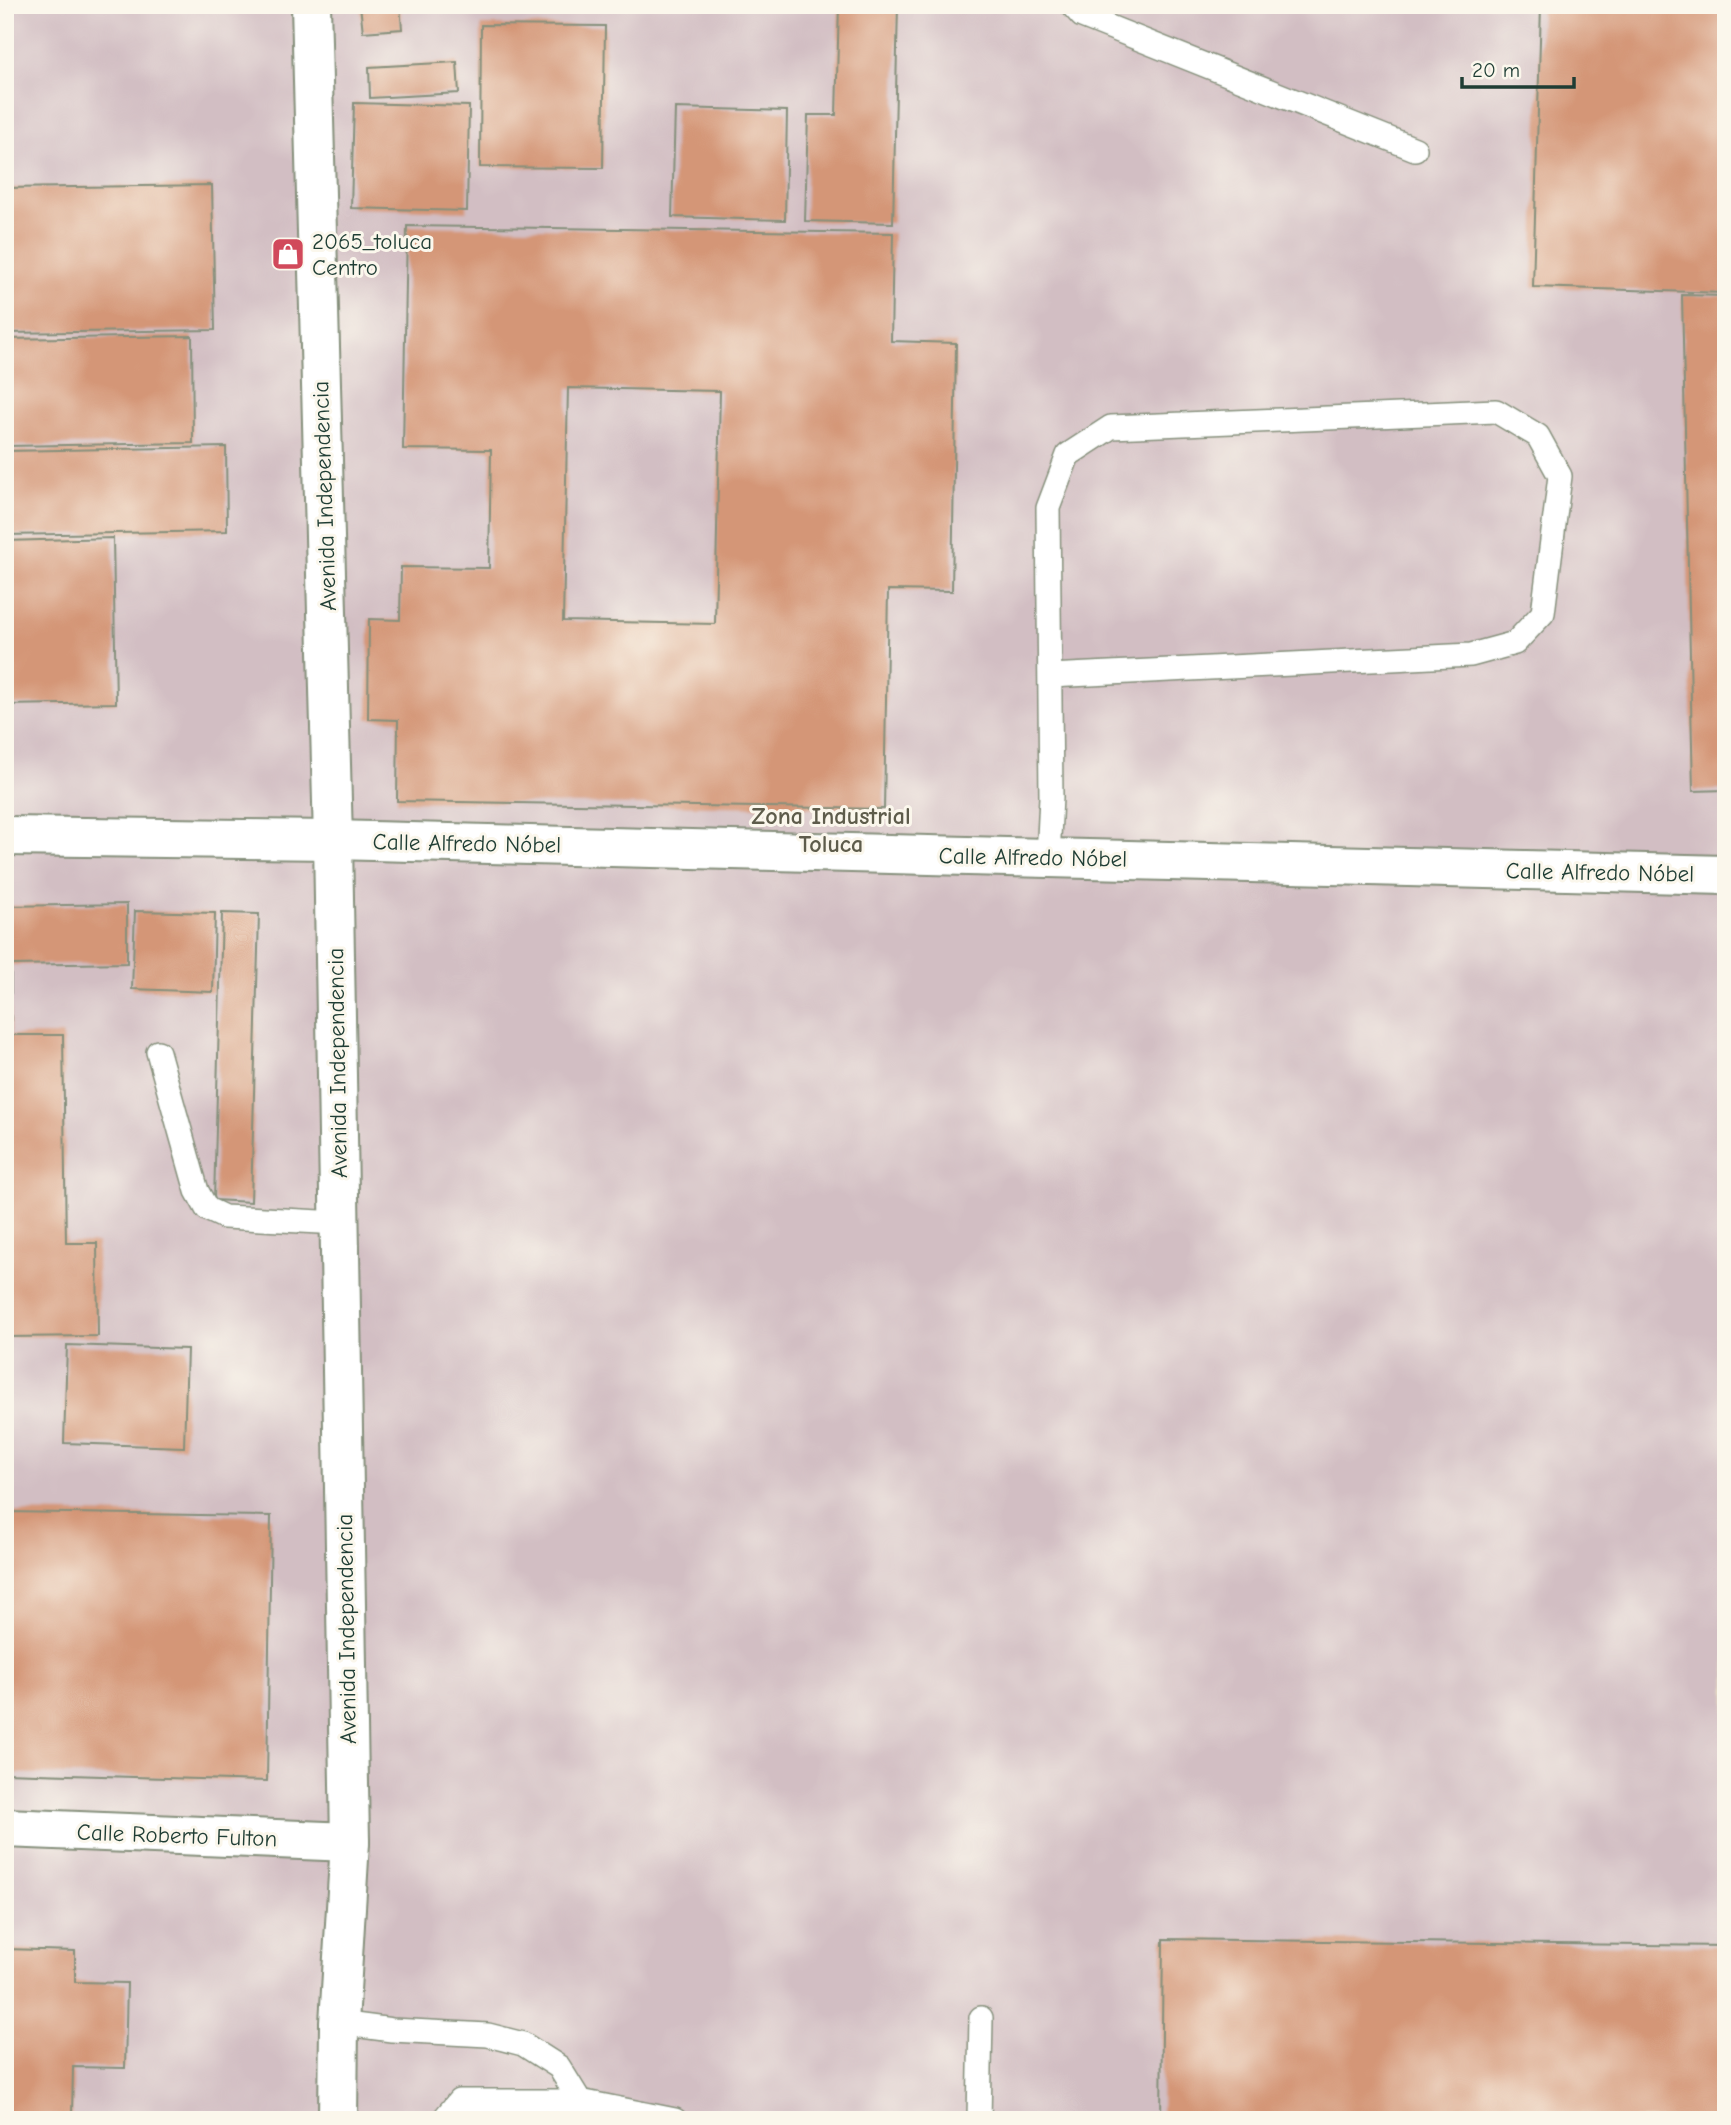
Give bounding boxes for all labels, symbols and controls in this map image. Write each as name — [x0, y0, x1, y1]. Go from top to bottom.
scale bar — [1462, 46, 1574, 90]
text: 20 m — [1472, 58, 1520, 82]
place label: 2065_toluca Centro — [312, 228, 432, 281]
shop icon: 2065_toluca Centro — [269, 235, 307, 273]
street label: Avenida Independencia — [307, 380, 342, 612]
district label: Zona Industrial Toluca — [751, 802, 911, 858]
street label: Calle Alfredo Nóbel — [373, 828, 561, 859]
street label: Calle Alfredo Nóbel — [939, 842, 1127, 873]
street label: Calle Alfredo Nóbel — [1506, 857, 1694, 888]
street label: Avenida Independencia — [322, 948, 353, 1178]
street label: Avenida Independencia — [331, 1514, 362, 1744]
street label: Calle Roberto Fulton — [76, 1819, 278, 1852]

